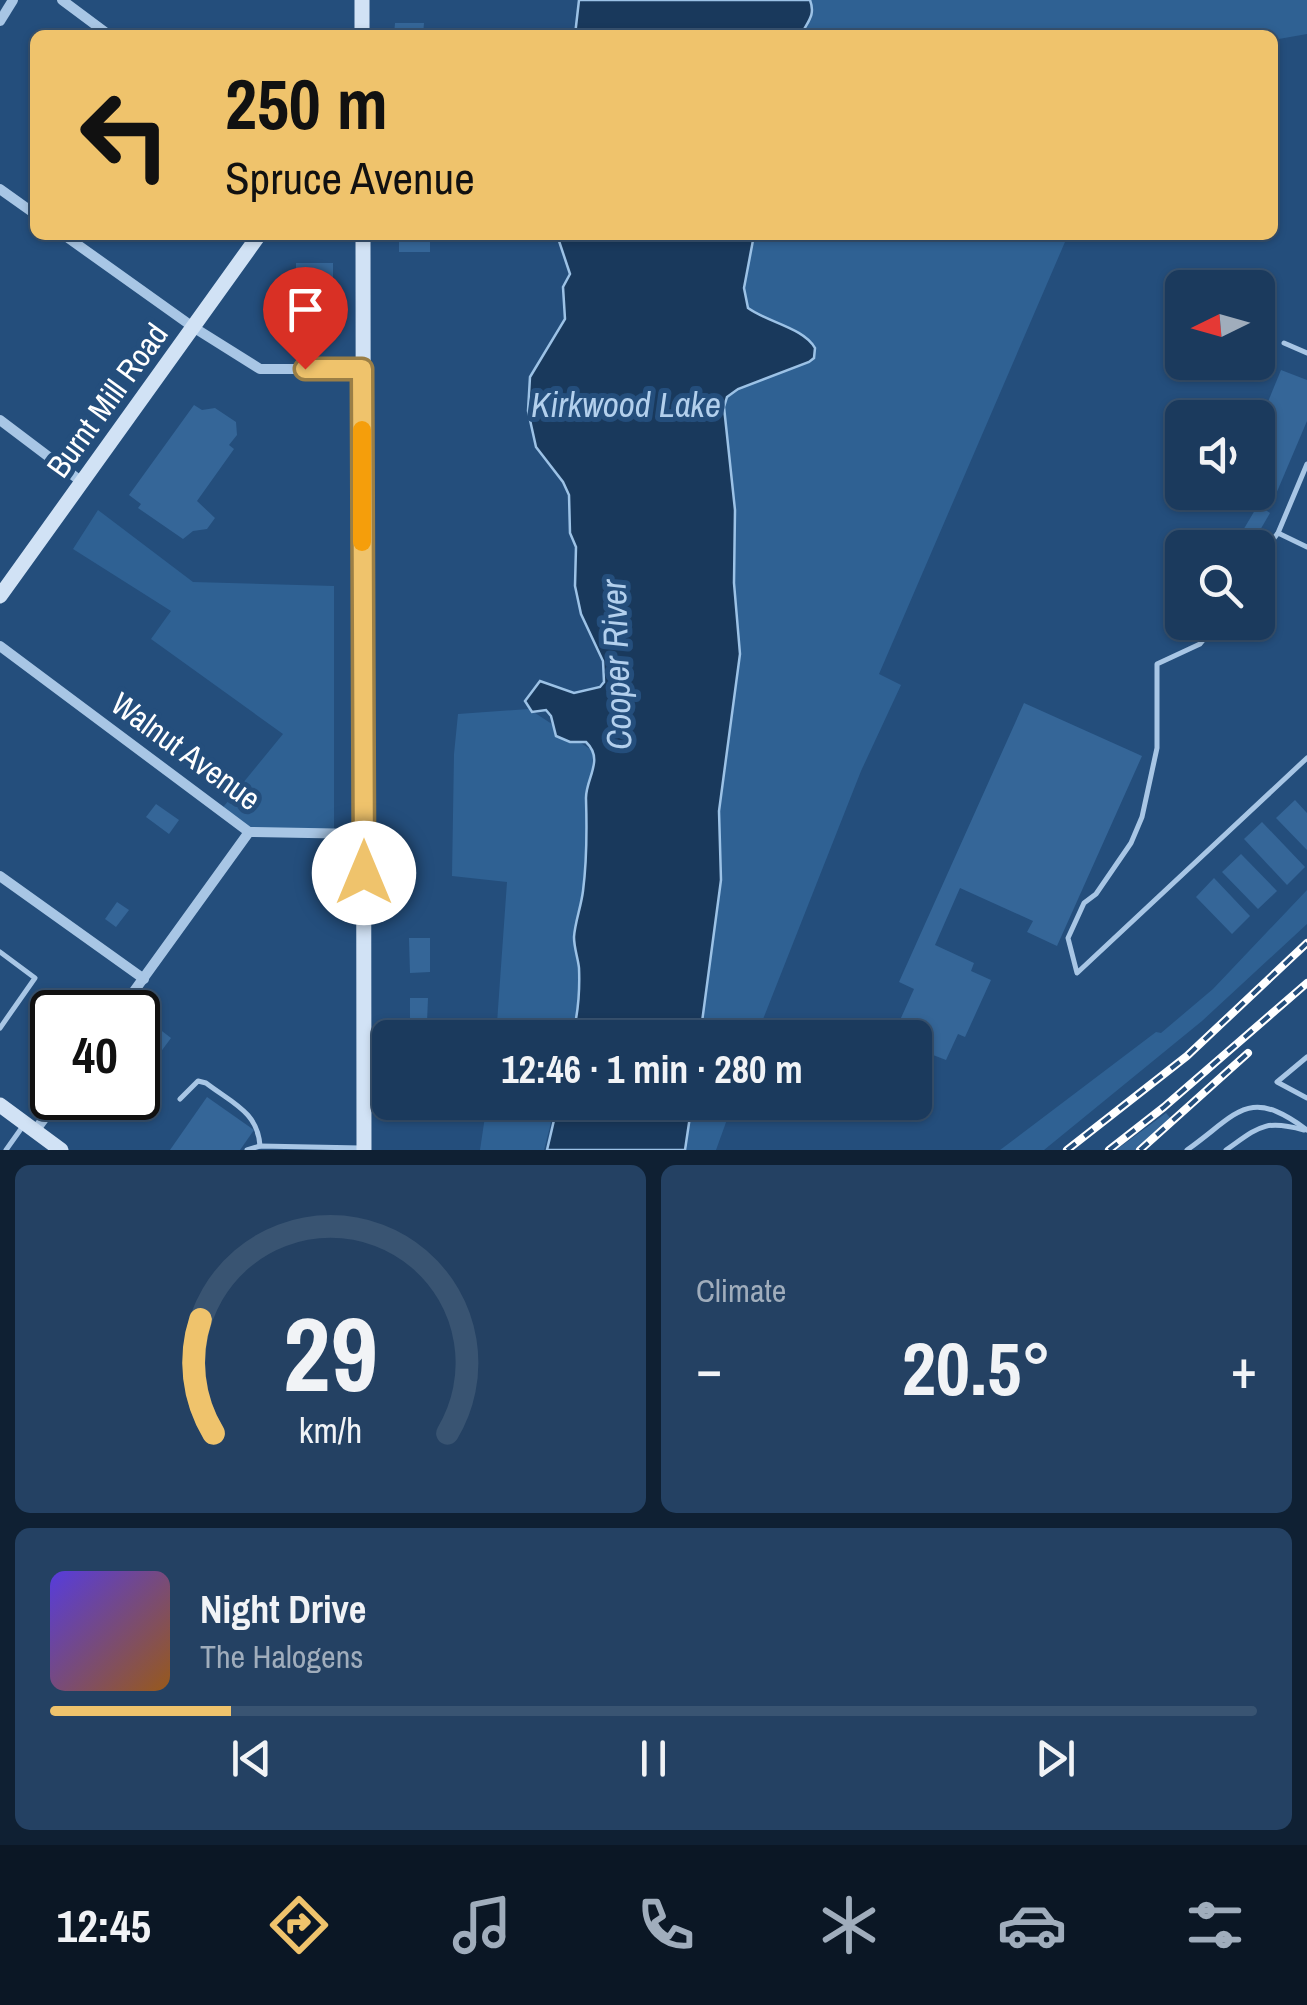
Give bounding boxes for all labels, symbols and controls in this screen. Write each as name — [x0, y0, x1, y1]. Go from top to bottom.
text: 250 m — [225, 57, 388, 151]
icon: left — [60, 70, 190, 200]
text: Spruce Avenue — [225, 147, 475, 208]
pin — [263, 267, 348, 370]
north arrow — [1165, 270, 1275, 380]
map controls — [1165, 270, 1275, 640]
icon: arrive — [278, 282, 333, 337]
street label: Burnt Mill Road — [36, 314, 178, 486]
water label: Kirkwood Lake — [531, 381, 721, 428]
button: sound — [1165, 400, 1275, 510]
button: search — [1165, 530, 1275, 640]
water label: Cooper River — [589, 577, 642, 751]
street label: Walnut Avenue — [103, 682, 269, 820]
position arrow — [312, 821, 416, 925]
speed limit sign: 40 — [30, 990, 160, 1120]
text: 12:46 · 1 min · 280 m — [501, 1044, 803, 1095]
text: Climate — [696, 1269, 786, 1312]
text: 29 — [283, 1283, 378, 1423]
text: 20.5° — [902, 1317, 1051, 1418]
text: − — [696, 1331, 722, 1405]
text: + — [1231, 1331, 1257, 1405]
text: km/h — [299, 1406, 362, 1454]
text: Night Drive — [200, 1584, 366, 1635]
text: The Halogens — [200, 1635, 363, 1678]
icon: previous — [224, 1731, 279, 1786]
icon: pause — [626, 1731, 681, 1786]
icon: next — [1028, 1731, 1083, 1786]
icon: directions — [264, 1890, 334, 1960]
icon: music — [447, 1890, 517, 1960]
icon: phone — [631, 1890, 701, 1960]
icon: climate — [814, 1890, 884, 1960]
icon: car — [997, 1890, 1067, 1960]
icon: filters — [1180, 1890, 1250, 1960]
text: 12:45 — [57, 1895, 151, 1956]

